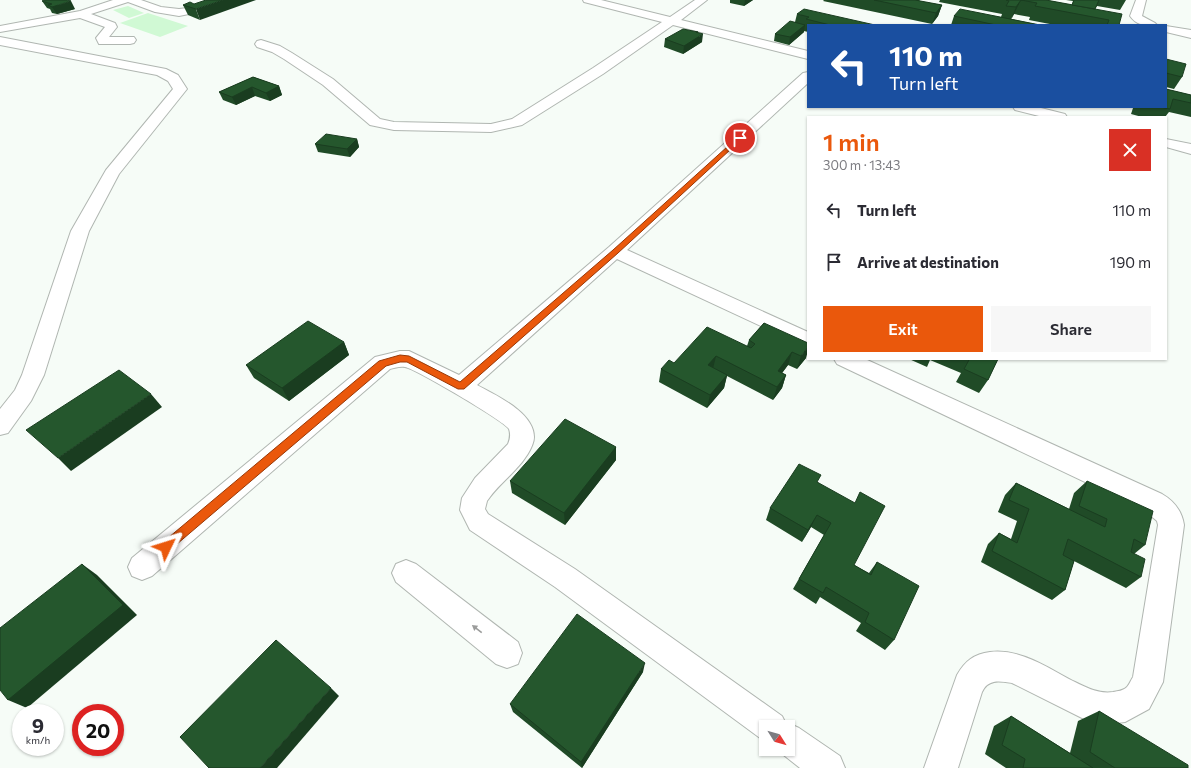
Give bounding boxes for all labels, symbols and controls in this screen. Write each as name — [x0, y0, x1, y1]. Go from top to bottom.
text: 110 m — [889, 38, 963, 72]
icon: left — [823, 40, 875, 92]
text: Turn left — [889, 72, 958, 94]
pin — [723, 121, 757, 155]
icon: arrive — [729, 127, 751, 149]
text: 1 min — [823, 127, 880, 156]
button: close — [1109, 129, 1151, 171]
text: 300 m · 13:43 — [823, 157, 901, 173]
icon: left — [823, 199, 845, 221]
text: Turn left — [857, 201, 916, 219]
text: 110 m — [1112, 201, 1151, 219]
icon: arrive — [823, 251, 845, 273]
text: Arrive at destination — [857, 253, 999, 271]
text: 190 m — [1110, 253, 1151, 271]
button: Exit — [823, 306, 983, 352]
button: Share — [991, 306, 1151, 352]
position arrow — [145, 526, 187, 568]
one-way arrow — [471, 625, 482, 634]
speed limit sign: 20 — [72, 704, 124, 756]
text: 9 — [32, 713, 44, 737]
north arrow — [759, 720, 795, 756]
map controls — [759, 720, 795, 756]
text: km/h — [26, 734, 50, 746]

